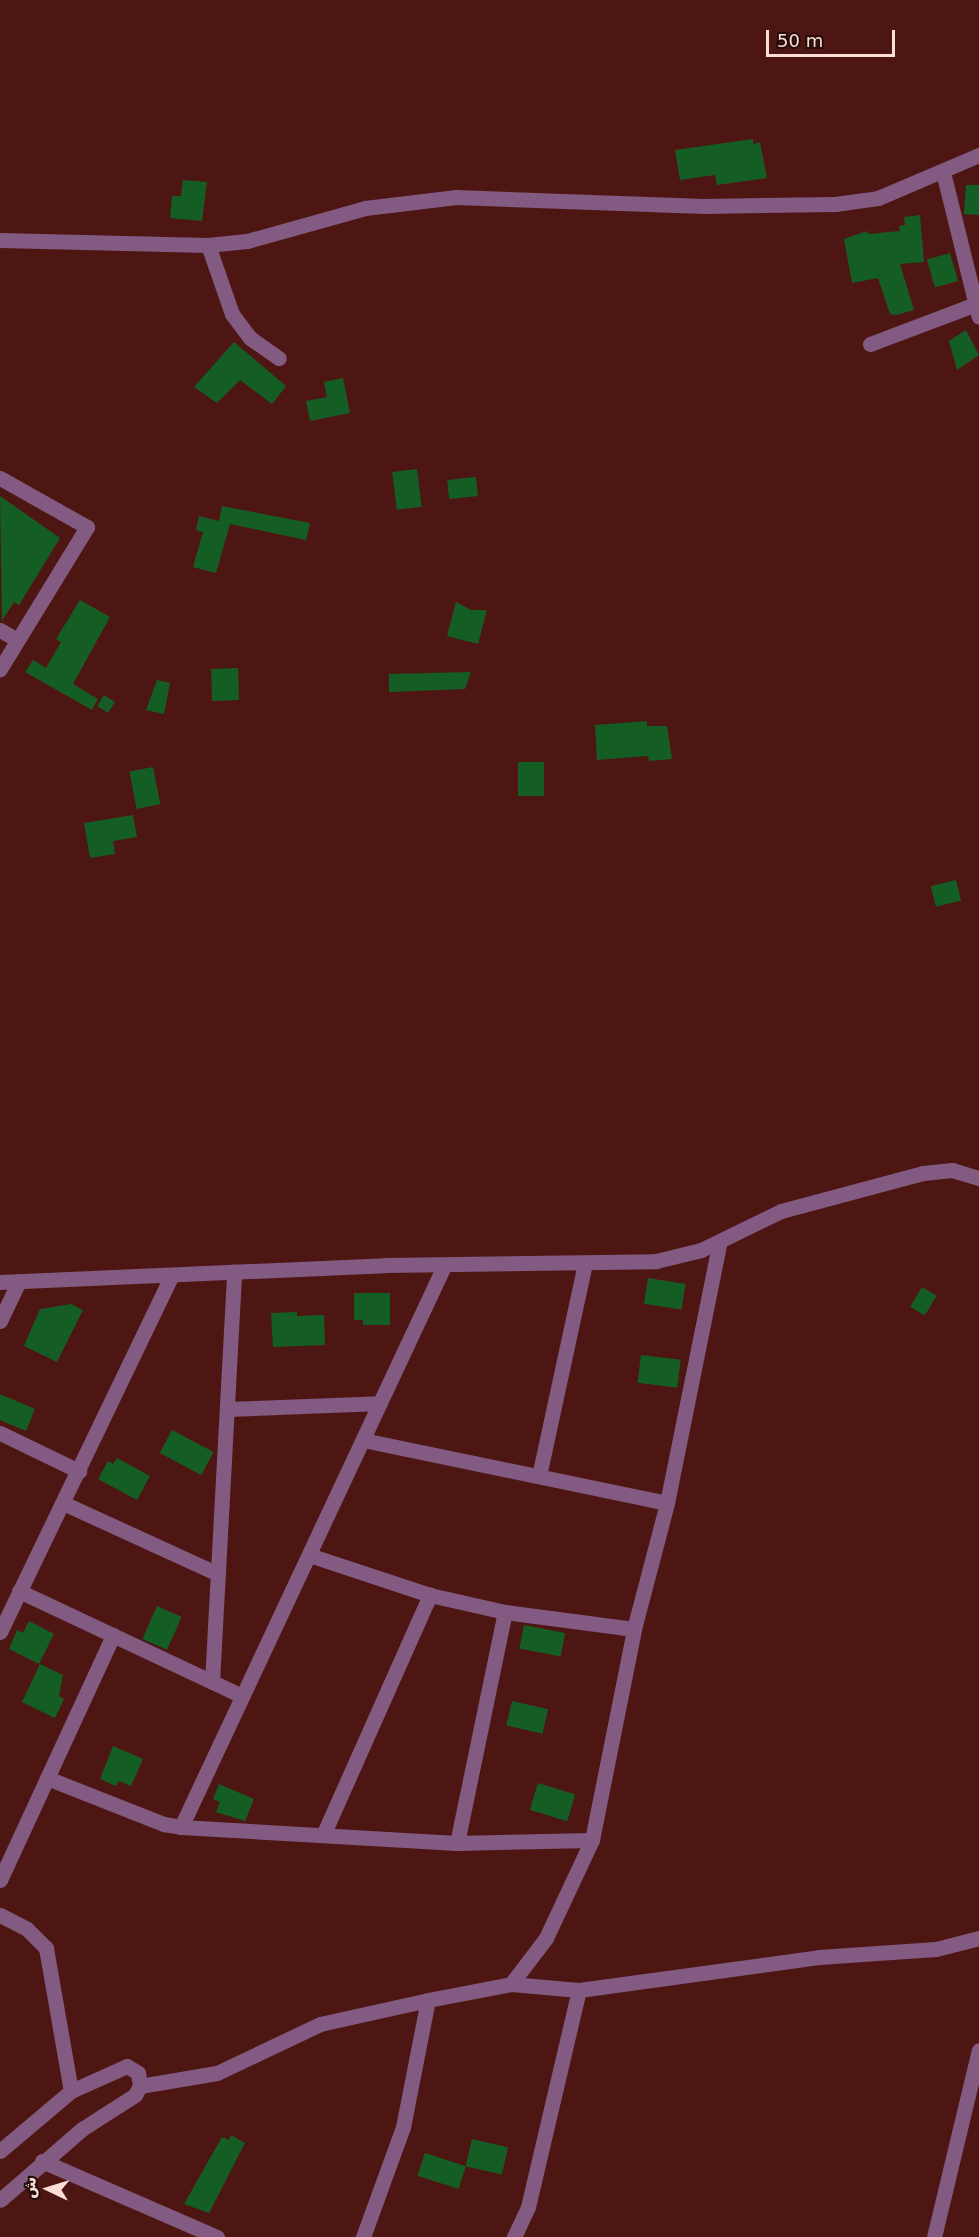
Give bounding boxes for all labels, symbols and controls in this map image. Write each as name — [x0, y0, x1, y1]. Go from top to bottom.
scale bar — [769, 18, 898, 56]
text: 50 m — [777, 30, 823, 51]
north arrow — [18, 2159, 78, 2219]
text: ش — [19, 2176, 40, 2199]

